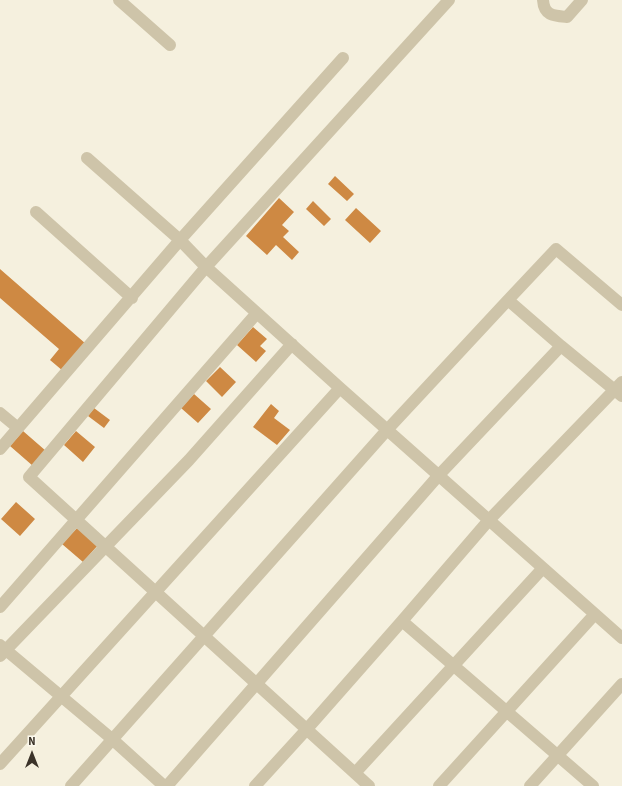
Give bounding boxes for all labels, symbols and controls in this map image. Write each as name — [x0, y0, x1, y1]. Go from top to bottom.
north arrow — [12, 734, 52, 774]
text: N — [28, 734, 36, 749]

